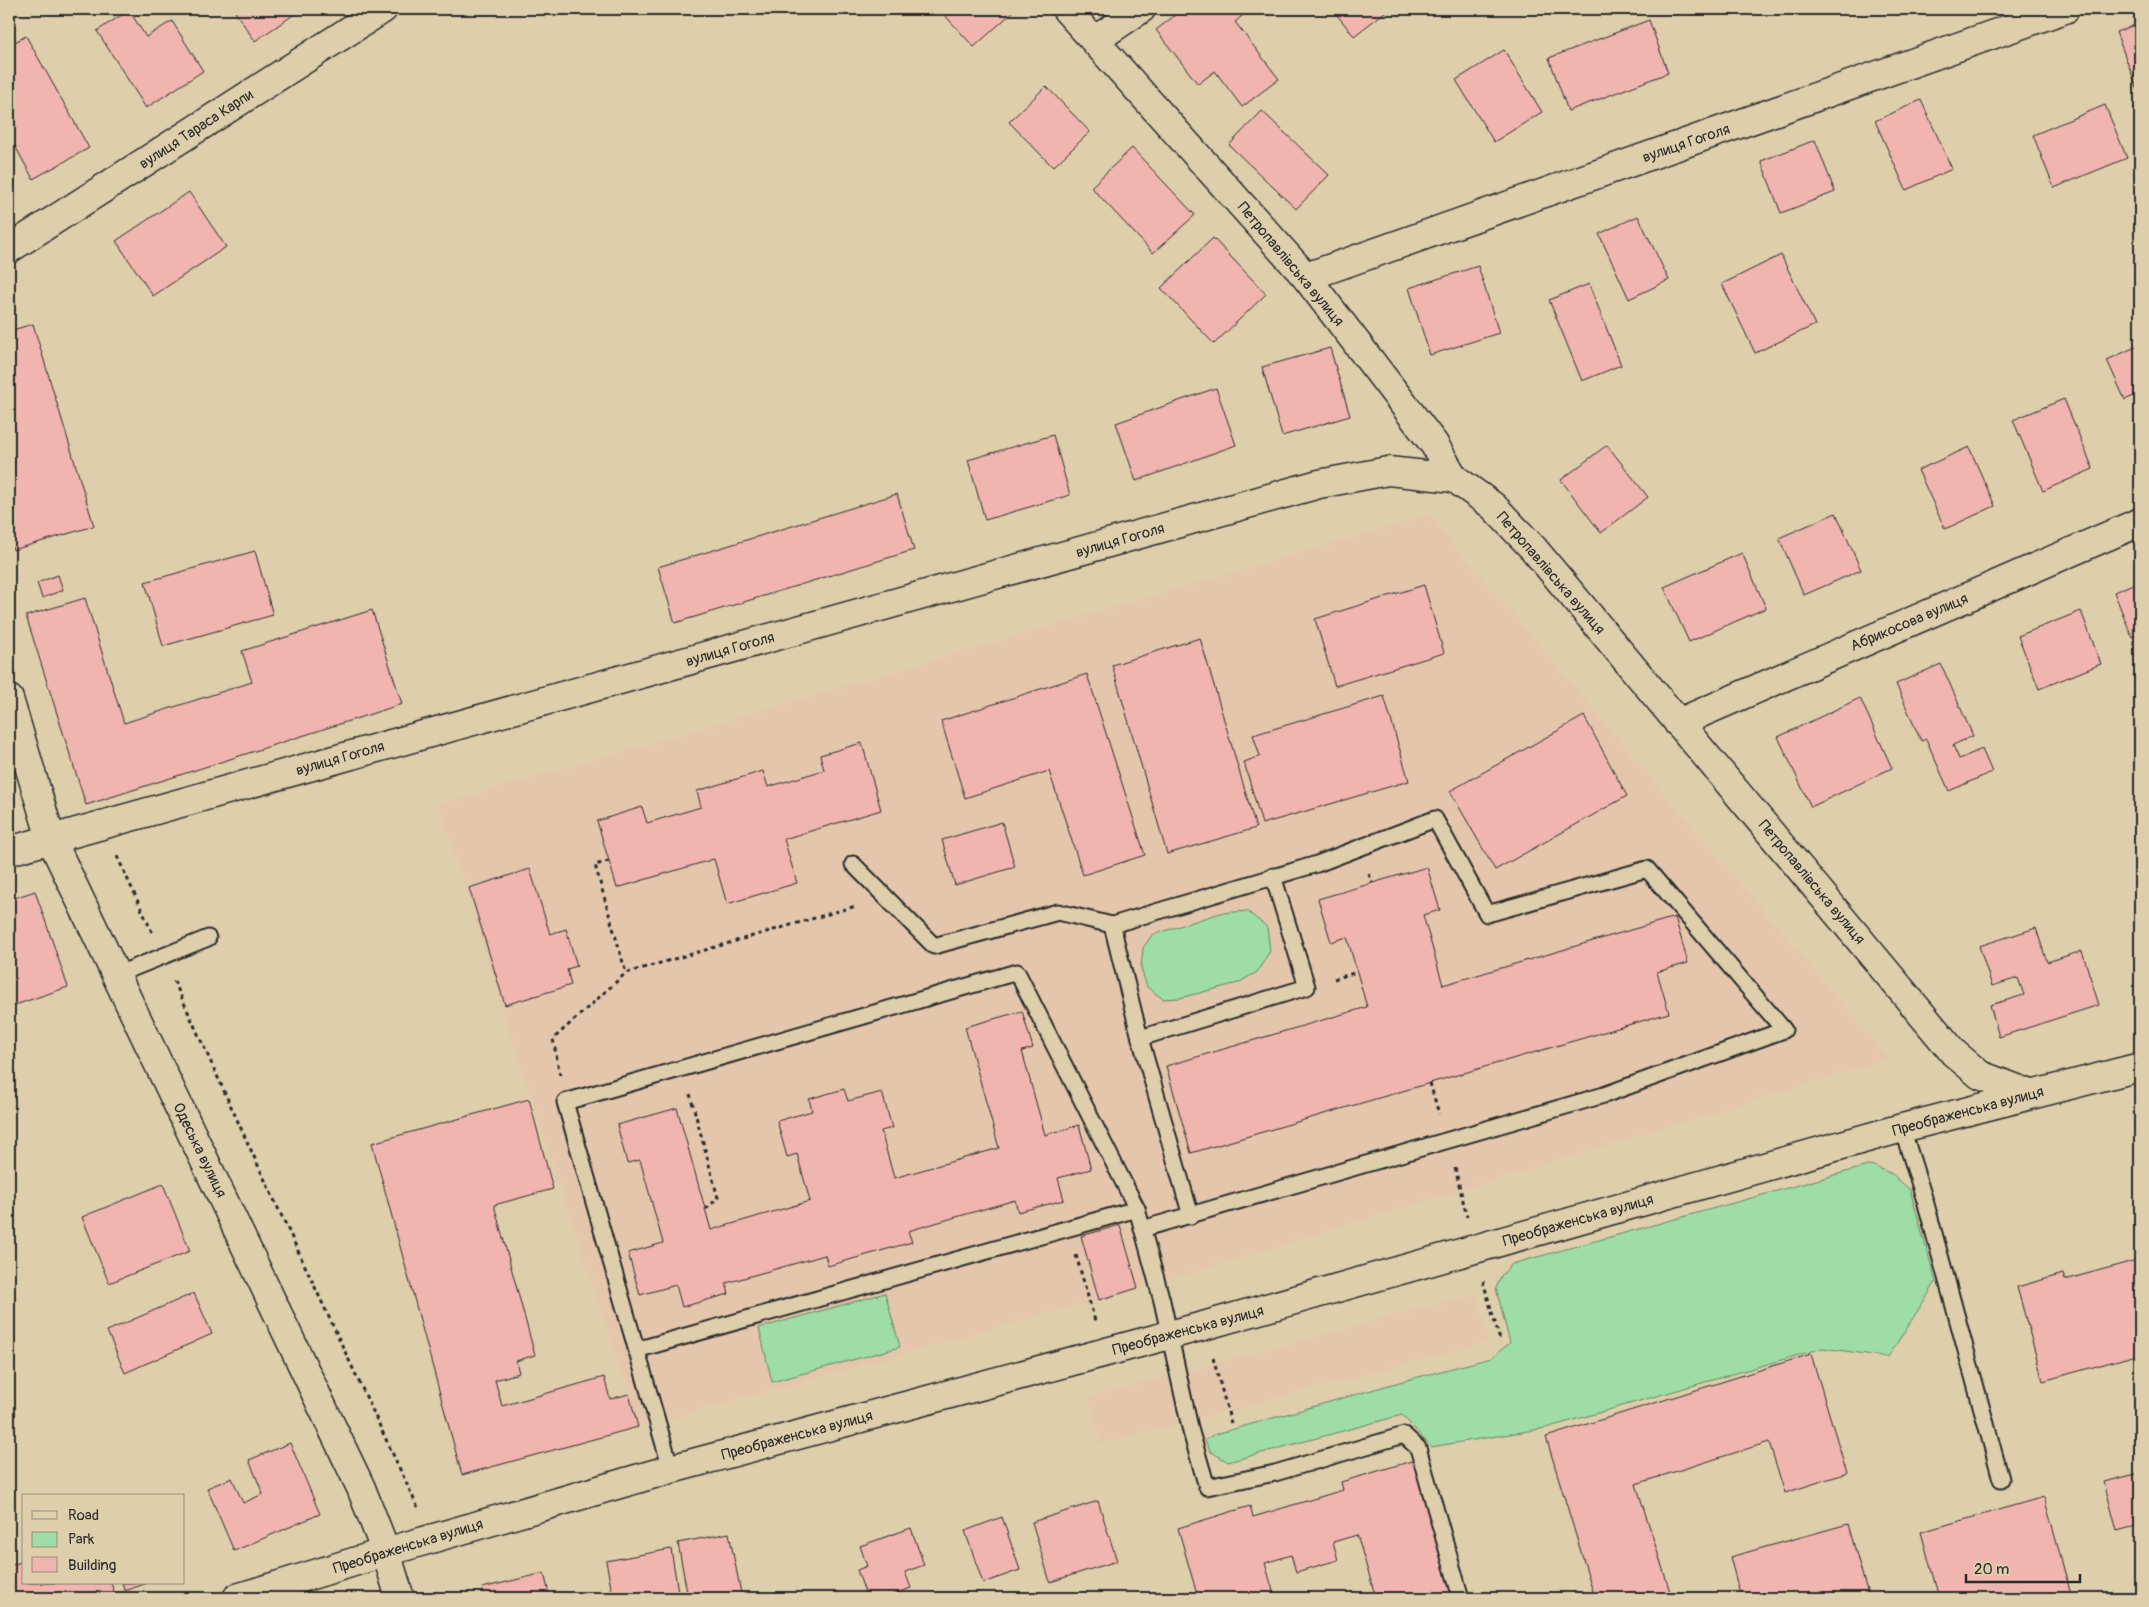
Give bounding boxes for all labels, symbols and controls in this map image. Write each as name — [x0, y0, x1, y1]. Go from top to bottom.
street label: вулиця Тараса Карпи — [136, 85, 257, 173]
street label: вулиця Гоголя — [1640, 120, 1732, 167]
street label: Петропавлівська вулиця — [1233, 198, 1348, 330]
street label: Петропавлівська вулиця — [1492, 508, 1609, 639]
street label: вулиця Гоголя — [1074, 519, 1167, 562]
street label: Абрикосова вулиця — [1847, 589, 1971, 656]
street label: вулиця Гоголя — [684, 628, 777, 671]
street label: вулиця Гоголя — [294, 737, 387, 780]
street label: Петропавлівська вулиця — [1754, 816, 1869, 948]
street label: Преображенська вулиця — [1890, 1082, 2046, 1141]
street label: Одеська вулиця — [168, 1100, 231, 1201]
street label: Преображенська вулиця — [1501, 1190, 1656, 1251]
street label: Преображенська вулиця — [1110, 1301, 1266, 1360]
street label: Преображенська вулиця — [719, 1406, 875, 1465]
legend — [22, 1494, 185, 1584]
text: Road — [68, 1506, 99, 1525]
street label: Преображенська вулиця — [331, 1515, 486, 1578]
text: Park — [68, 1530, 95, 1549]
scale bar — [1966, 1552, 2080, 1584]
text: Building — [68, 1556, 116, 1575]
text: 20 m — [1974, 1560, 2009, 1579]

